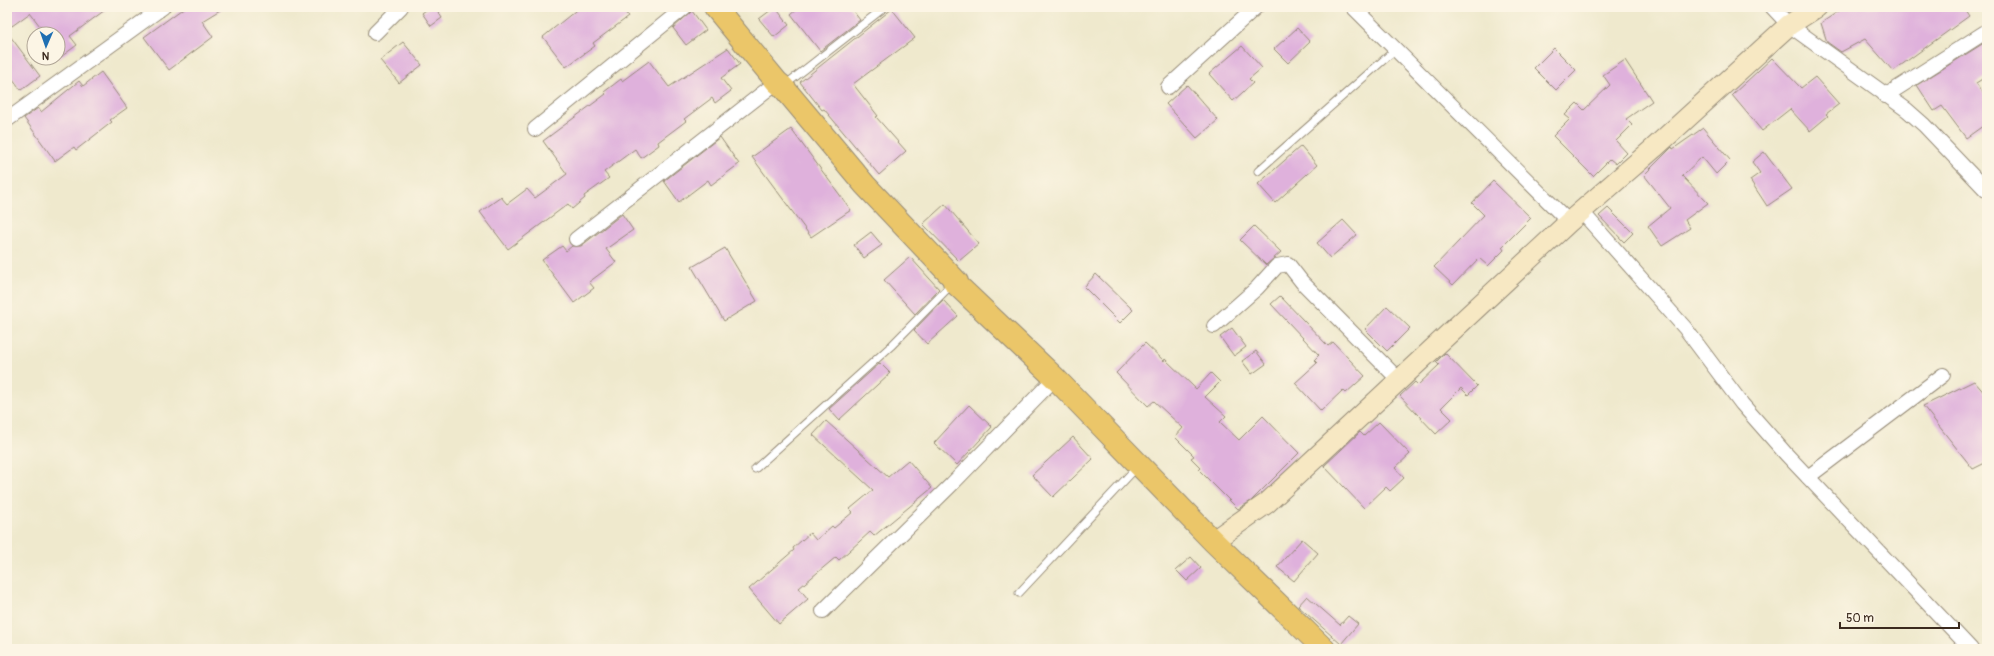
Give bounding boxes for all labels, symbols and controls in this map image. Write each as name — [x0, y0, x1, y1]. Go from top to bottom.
north arrow — [26, 26, 66, 66]
text: N — [41, 49, 50, 62]
scale bar — [1840, 604, 1959, 630]
text: 50 m — [1846, 611, 1874, 626]

